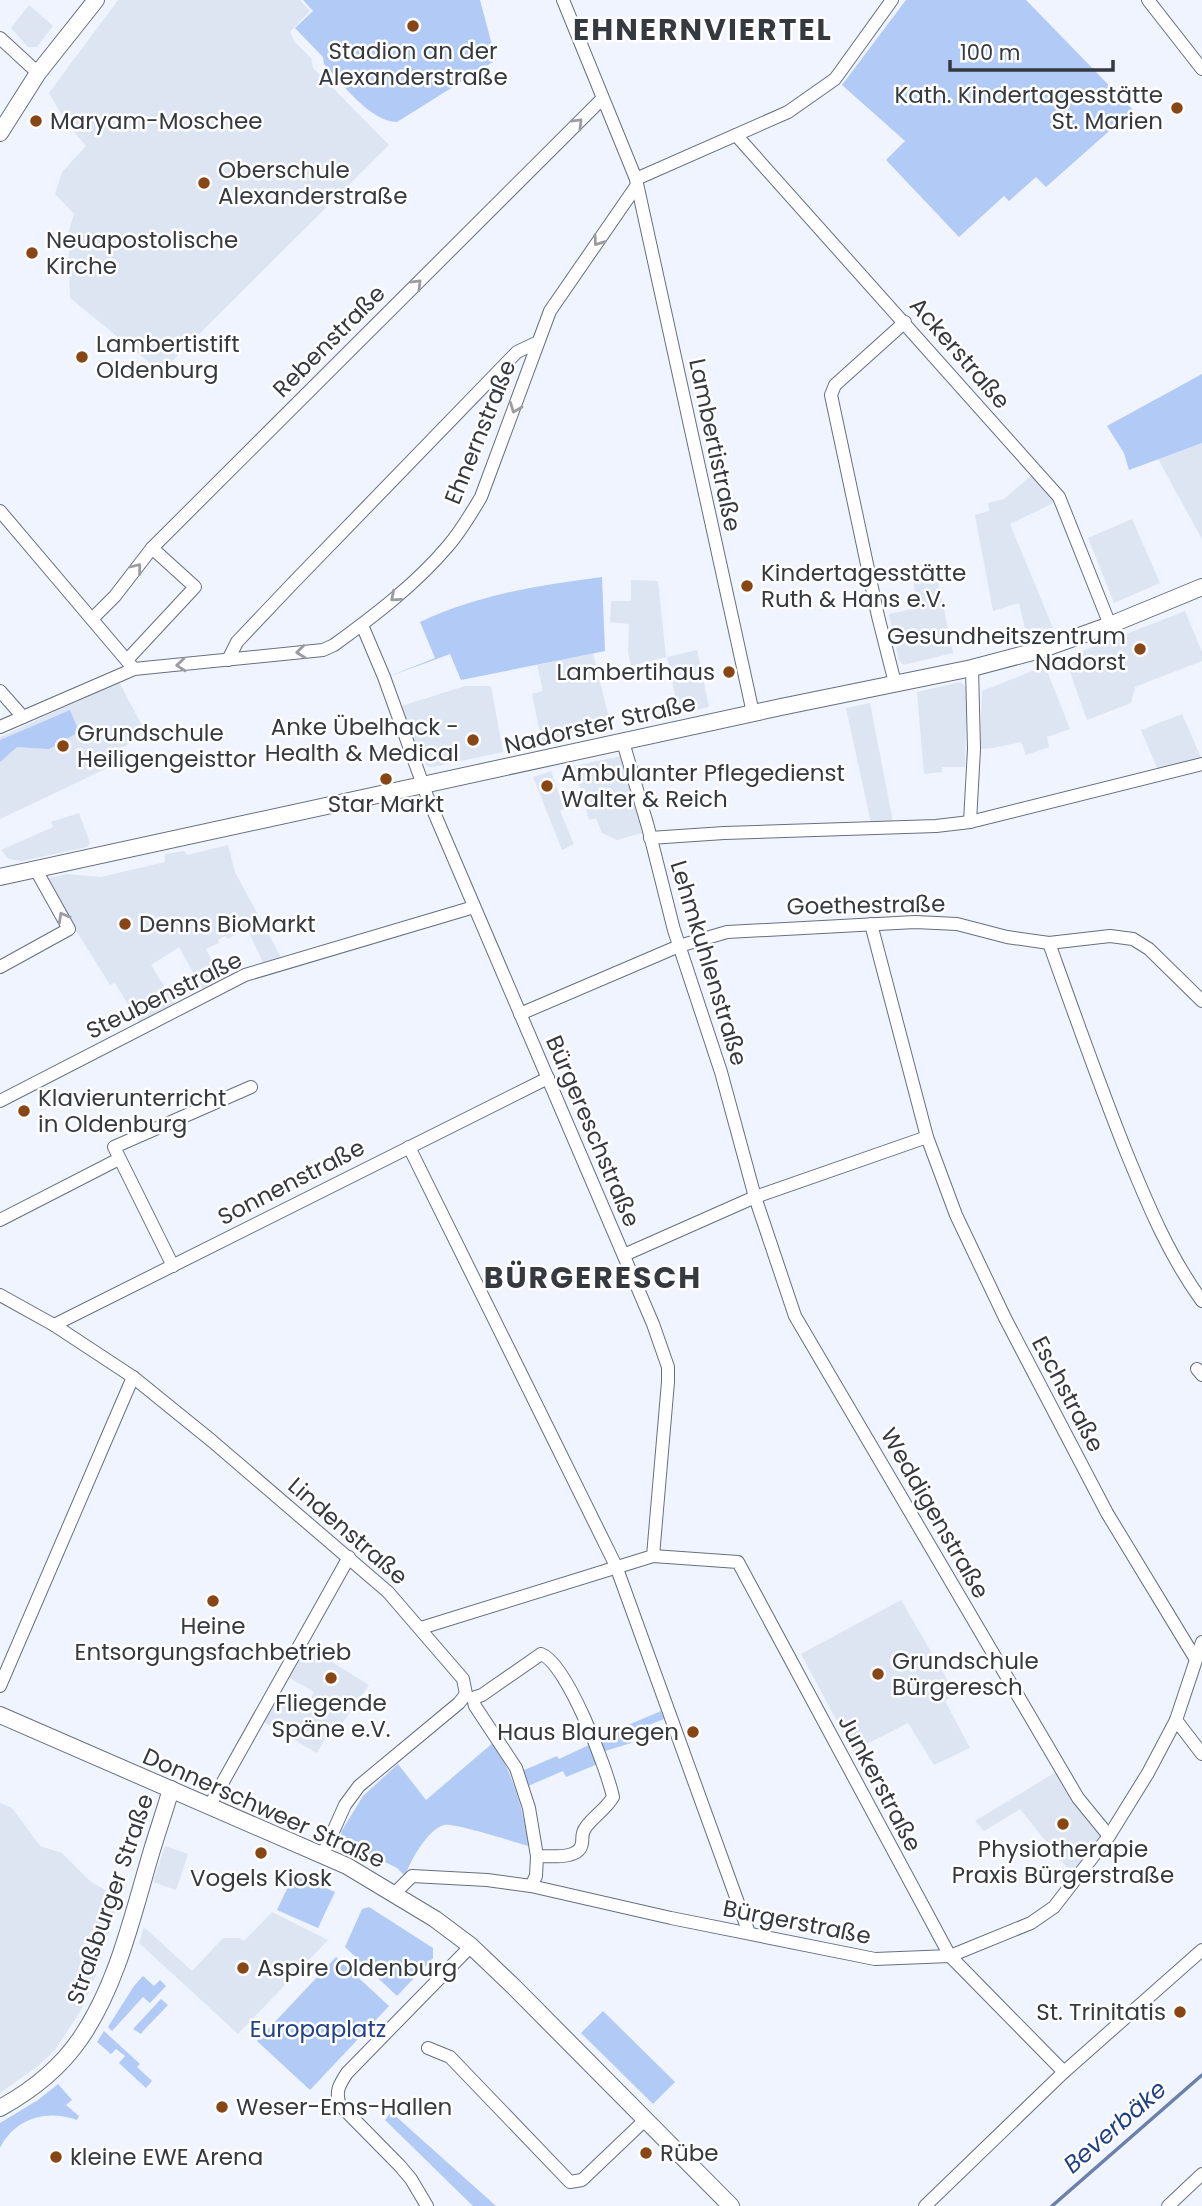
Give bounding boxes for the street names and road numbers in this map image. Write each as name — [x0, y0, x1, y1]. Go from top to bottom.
street label: Rebenstraße — [266, 278, 392, 404]
street label: Ackerstraße — [902, 290, 1018, 416]
street label: Ehnernstraße — [436, 355, 524, 509]
street label: Lambertistraße — [681, 356, 749, 534]
street label: Nadorster Straße — [501, 686, 699, 762]
street label: Lehmkuhlenstraße — [663, 856, 755, 1070]
street label: Goethestraße — [786, 888, 946, 922]
street label: Steubenstraße — [81, 943, 247, 1047]
street label: Bürgereschstraße — [538, 1030, 648, 1232]
street label: Sonnenstraße — [212, 1131, 370, 1233]
street label: Eschstraße — [1024, 1330, 1112, 1458]
street label: Weddigenstraße — [873, 1422, 997, 1604]
street label: Lindenstraße — [281, 1470, 415, 1592]
street label: Junkerstraße — [830, 1709, 930, 1857]
street label: Donnerschweer Straße — [138, 1740, 390, 1876]
street label: Straßburger Straße — [59, 1789, 161, 2009]
street label: Bürgerstraße — [720, 1892, 874, 1952]

